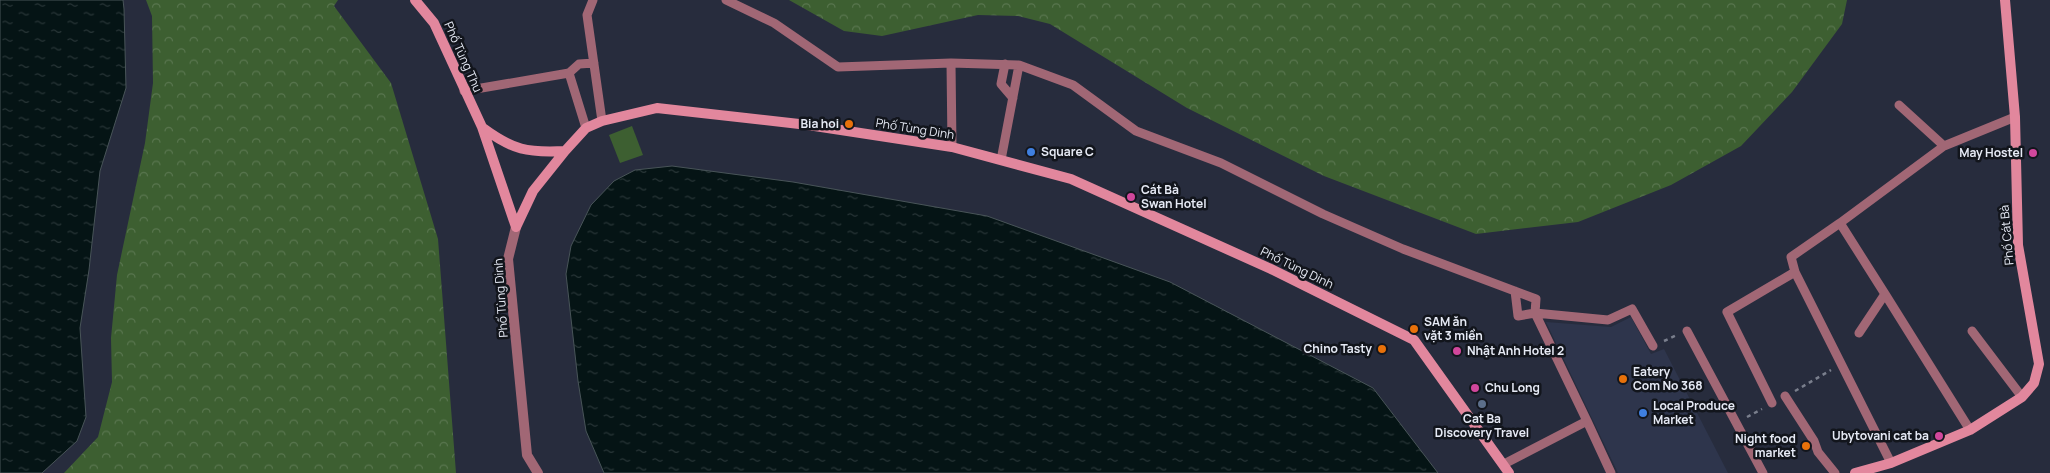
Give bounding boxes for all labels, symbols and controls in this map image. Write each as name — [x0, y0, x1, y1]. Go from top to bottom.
street label: Phố Tùng Thu — [440, 19, 487, 95]
street label: Phố Tùng Dinh — [875, 114, 956, 143]
place label: Bia hoi — [800, 115, 839, 132]
marker: Bia hoi — [843, 118, 855, 130]
place label: Square C — [1041, 143, 1094, 160]
place label: May Hostel — [1959, 144, 2023, 161]
marker: Square C — [1025, 146, 1037, 158]
marker: May Hostel — [2027, 147, 2039, 159]
place label: Cát Bà Swan Hotel — [1141, 181, 1207, 212]
marker: Cát Bà Swan Hotel — [1125, 191, 1137, 203]
street label: Phố Cát Bà — [1995, 204, 2018, 266]
street label: Phố Tùng Dinh — [1258, 243, 1337, 293]
street label: Phố Tùng Dinh — [489, 258, 512, 338]
place label: SAM ăn vặt 3 miền — [1424, 313, 1483, 344]
marker: SAM ăn vặt 3 miền — [1408, 323, 1420, 335]
place label: Chino Tasty — [1303, 340, 1372, 357]
place label: Nhật Anh Hotel 2 — [1467, 342, 1564, 359]
marker: Chino Tasty — [1376, 343, 1388, 355]
marker: Nhật Anh Hotel 2 — [1451, 345, 1463, 357]
place label: Eatery Com No 368 — [1633, 363, 1703, 394]
marker: Eatery Com No 368 — [1617, 373, 1629, 385]
place label: Chu Long — [1485, 379, 1540, 396]
marker: Chu Long — [1469, 382, 1481, 394]
place label: Local Produce Market — [1653, 397, 1735, 428]
marker: Cat Ba Discovery Travel — [1476, 398, 1488, 410]
marker: Local Produce Market — [1637, 407, 1649, 419]
place label: Cat Ba Discovery Travel — [1435, 410, 1529, 441]
place label: Ubytovani cat ba — [1832, 427, 1929, 444]
place label: Night food market — [1735, 430, 1796, 461]
marker: Ubytovani cat ba — [1933, 430, 1945, 442]
marker: Night food market — [1800, 440, 1812, 452]

